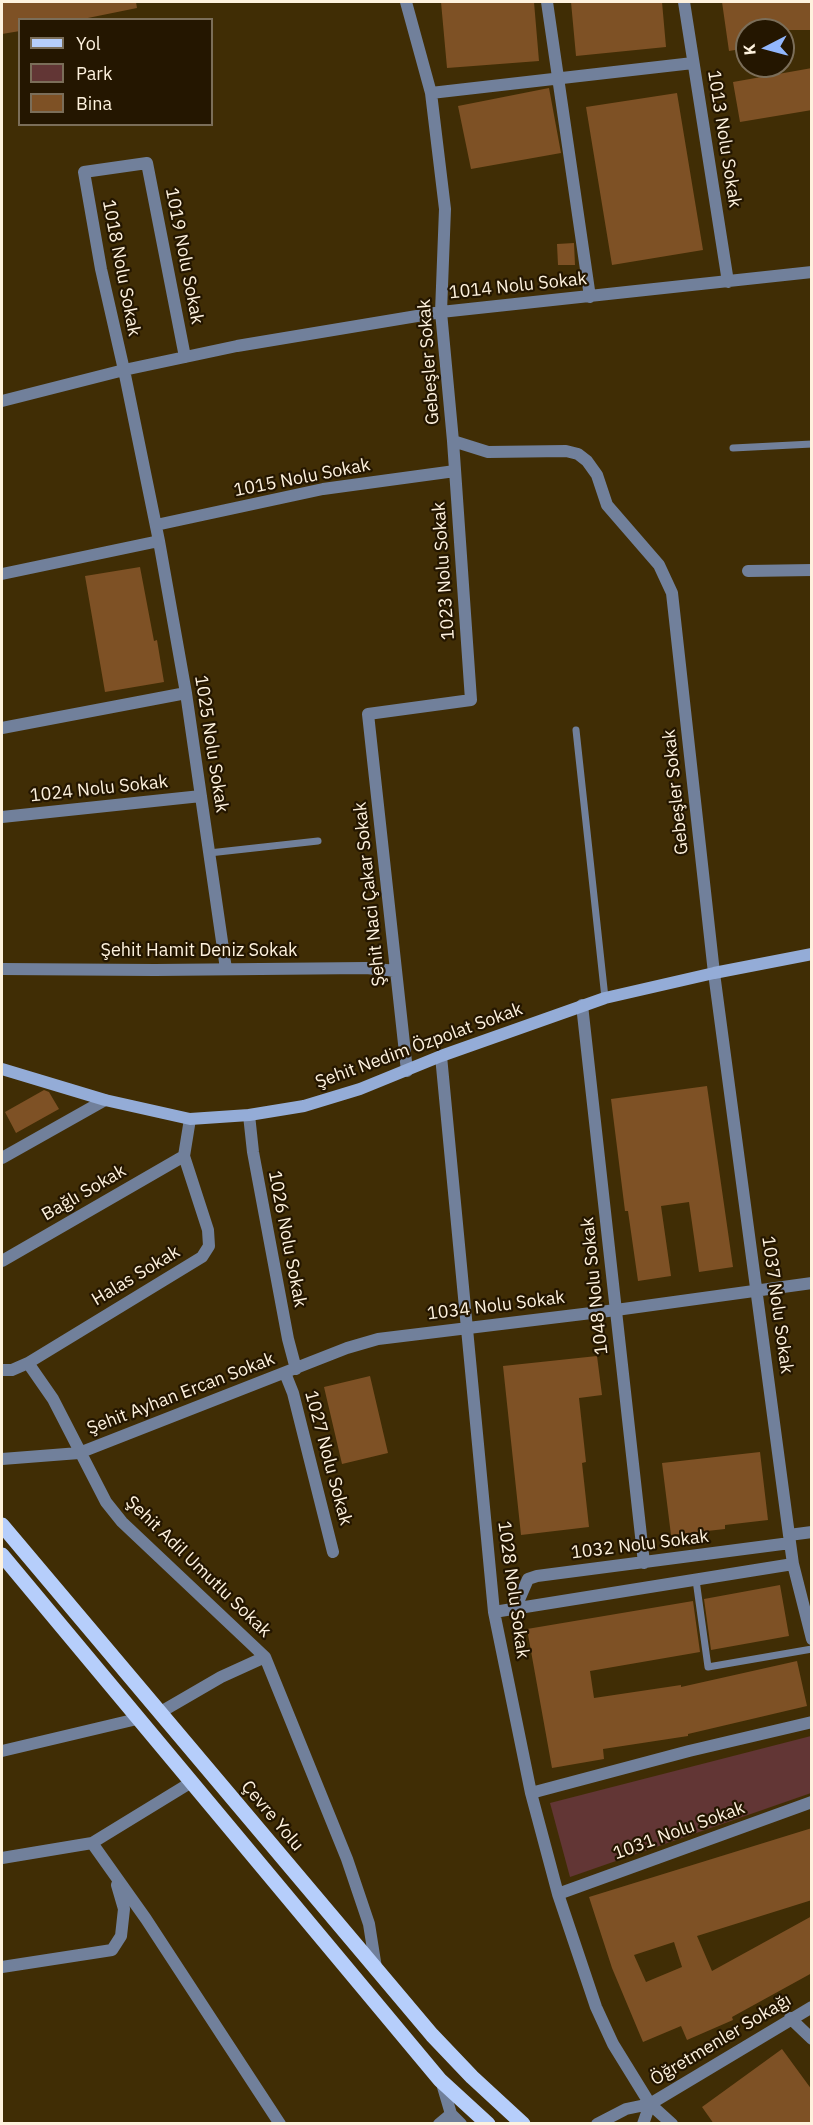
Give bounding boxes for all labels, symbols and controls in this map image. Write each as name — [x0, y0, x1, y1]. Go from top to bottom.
legend — [18, 18, 213, 126]
north arrow — [735, 18, 795, 78]
text: Yol — [76, 32, 101, 55]
text: K — [739, 43, 760, 56]
text: Park — [76, 62, 112, 85]
street label: 1013 Nolu Sokak — [702, 69, 746, 209]
text: Bina — [76, 92, 112, 115]
street label: 1019 Nolu Sokak — [160, 186, 208, 326]
street label: 1018 Nolu Sokak — [97, 198, 145, 338]
street label: 1014 Nolu Sokak — [448, 268, 588, 304]
street label: Gebeşler Sokak — [414, 298, 444, 426]
street label: 1015 Nolu Sokak — [232, 454, 372, 502]
street label: 1023 Nolu Sokak — [428, 501, 460, 641]
street label: 1025 Nolu Sokak — [189, 674, 233, 814]
street label: Gebeşler Sokak — [659, 728, 693, 856]
street label: 1024 Nolu Sokak — [29, 771, 169, 807]
street label: Şehit Naci Çakar Sokak — [350, 801, 390, 987]
street label: Şehit Hamit Deniz Sokak — [100, 940, 298, 962]
street label: Şehit Nedim Özpolat Sokak — [312, 998, 526, 1094]
street label: Bağlı Sokak — [38, 1160, 130, 1226]
street label: 1026 Nolu Sokak — [263, 1169, 311, 1309]
street label: 1048 Nolu Sokak — [577, 1216, 613, 1356]
street label: 1037 Nolu Sokak — [757, 1235, 797, 1375]
street label: Halas Sokak — [88, 1241, 184, 1311]
street label: 1034 Nolu Sokak — [426, 1287, 566, 1325]
street label: Şehit Ayhan Ercan Sokak — [84, 1348, 278, 1440]
street label: 1027 Nolu Sokak — [300, 1388, 356, 1528]
street label: Şehit Adil Umutlu Sokak — [121, 1492, 275, 1642]
street label: 1028 Nolu Sokak — [493, 1520, 533, 1660]
street label: 1032 Nolu Sokak — [570, 1526, 710, 1564]
street label: Çevre Yolu — [236, 1776, 308, 1856]
street label: 1031 Nolu Sokak — [610, 1797, 748, 1865]
street label: Öğretmenler Sokağı — [647, 1990, 795, 2090]

